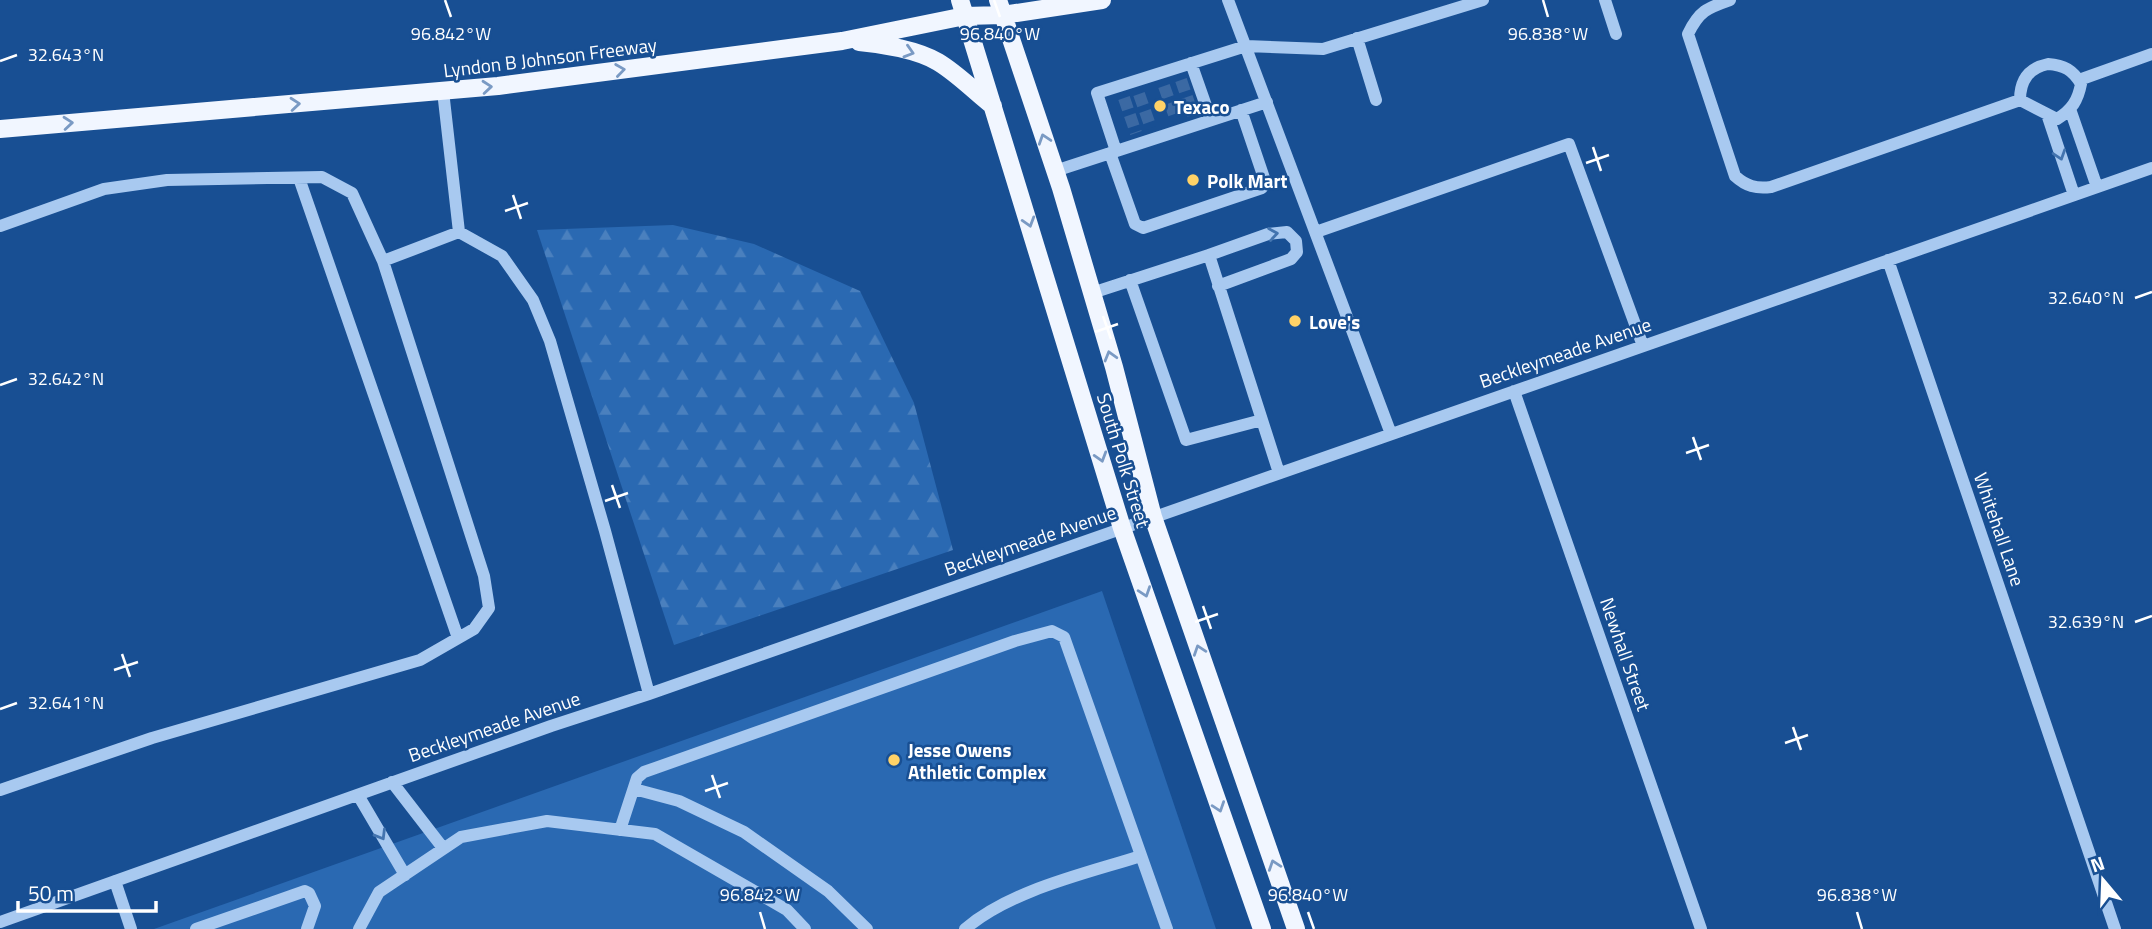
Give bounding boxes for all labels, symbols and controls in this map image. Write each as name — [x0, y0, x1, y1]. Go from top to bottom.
text: 96.842°W — [411, 20, 491, 47]
text: 96.840°W — [960, 20, 1040, 47]
text: 96.838°W — [1508, 20, 1588, 47]
street label: Lyndon B Johnson Freeway — [441, 30, 659, 84]
text: 32.643°N — [28, 41, 104, 68]
one-way arrow — [903, 43, 915, 58]
one-way arrow — [615, 63, 626, 78]
one-way arrow — [482, 80, 493, 95]
place label: Texaco — [1174, 92, 1230, 121]
one-way arrow — [289, 97, 300, 112]
marker: Texaco — [1152, 98, 1168, 114]
one-way arrow — [63, 116, 74, 131]
one-way arrow — [1038, 133, 1052, 145]
one-way arrow — [2052, 148, 2067, 160]
place label: Polk Mart — [1207, 166, 1287, 195]
marker: Polk Mart — [1185, 172, 1201, 188]
one-way arrow — [1020, 216, 1035, 228]
one-way arrow — [1267, 227, 1279, 242]
text: 32.640°N — [2048, 284, 2124, 311]
place label: Love's — [1309, 307, 1360, 336]
street label: Beckleymeade Avenue — [1475, 309, 1655, 395]
marker: Love's — [1287, 313, 1303, 329]
one-way arrow — [1104, 350, 1119, 362]
text: 32.642°N — [28, 365, 104, 392]
street label: South Polk Street — [1090, 389, 1158, 531]
one-way arrow — [1092, 451, 1107, 463]
street label: Whitehall Lane — [1967, 468, 2033, 590]
street label: Beckleymeade Avenue — [940, 497, 1120, 583]
one-way arrow — [1137, 586, 1151, 598]
street label: Newhall Street — [1593, 593, 1659, 715]
text: 32.639°N — [2048, 608, 2124, 635]
one-way arrow — [1193, 644, 1207, 656]
street label: Beckleymeade Avenue — [404, 683, 584, 769]
text: 32.641°N — [28, 689, 104, 716]
place label: Jesse Owens Athletic Complex — [908, 735, 1046, 786]
marker: Jesse Owens Athletic Complex — [886, 752, 902, 768]
one-way arrow — [1211, 801, 1225, 813]
one-way arrow — [373, 827, 386, 840]
north arrow — [2068, 845, 2138, 915]
text: N — [2086, 848, 2108, 879]
one-way arrow — [1268, 859, 1282, 871]
scale bar — [18, 870, 156, 914]
text: 50 m — [28, 877, 74, 909]
text: 96.842°W — [720, 881, 800, 908]
text: 96.840°W — [1268, 881, 1348, 908]
text: 96.838°W — [1817, 881, 1897, 908]

